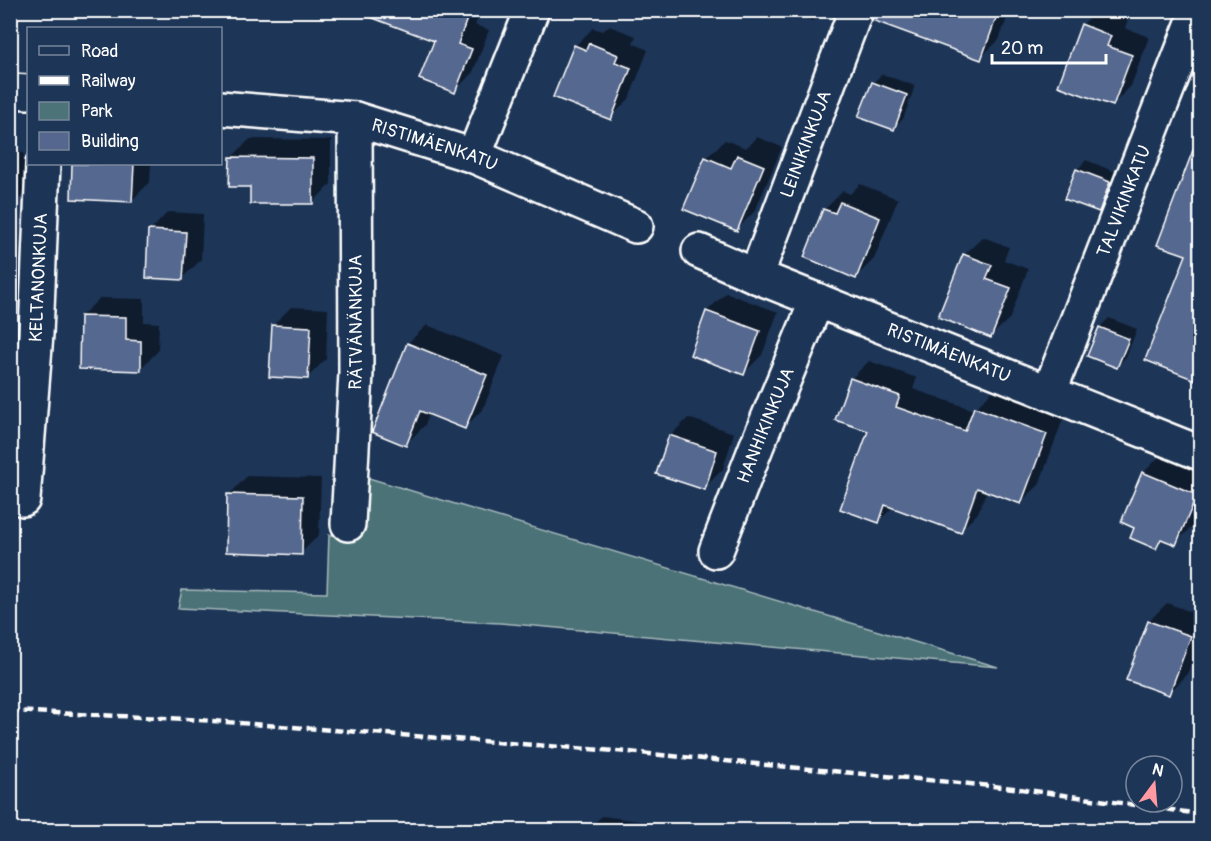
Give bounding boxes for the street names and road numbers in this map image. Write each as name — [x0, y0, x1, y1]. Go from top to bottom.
street label: LEINIKINKUJA — [775, 87, 837, 201]
street label: RISTIMÄENKATU — [369, 114, 501, 177]
street label: TALVIKINKATU — [1092, 142, 1156, 260]
street label: KELTANONKUJA — [24, 212, 53, 343]
street label: RÄTVÄNÄNKUJA — [344, 254, 368, 390]
street label: RISTIMÄENKATU — [884, 318, 1014, 388]
street label: HANHIKINKUJA — [732, 364, 800, 487]

